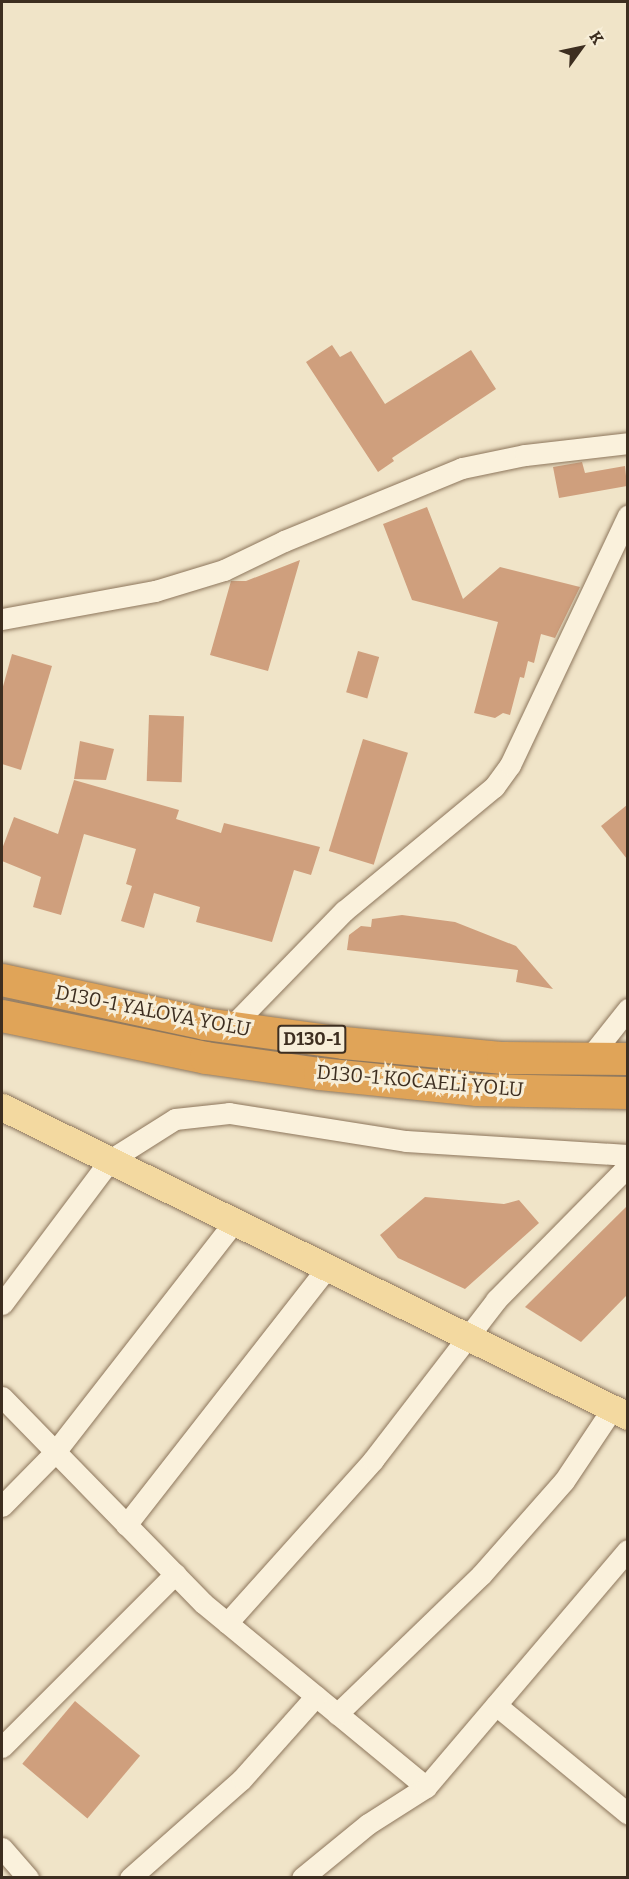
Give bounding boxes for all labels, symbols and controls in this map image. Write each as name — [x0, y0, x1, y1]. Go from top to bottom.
north arrow — [551, 18, 611, 78]
text: K — [585, 28, 608, 48]
street label: D130-1 YALOVA YOLU — [53, 980, 253, 1042]
road number: D130-1 — [276, 1024, 348, 1054]
street label: D130-1 KOCAELİ YOLU — [316, 1060, 524, 1102]

